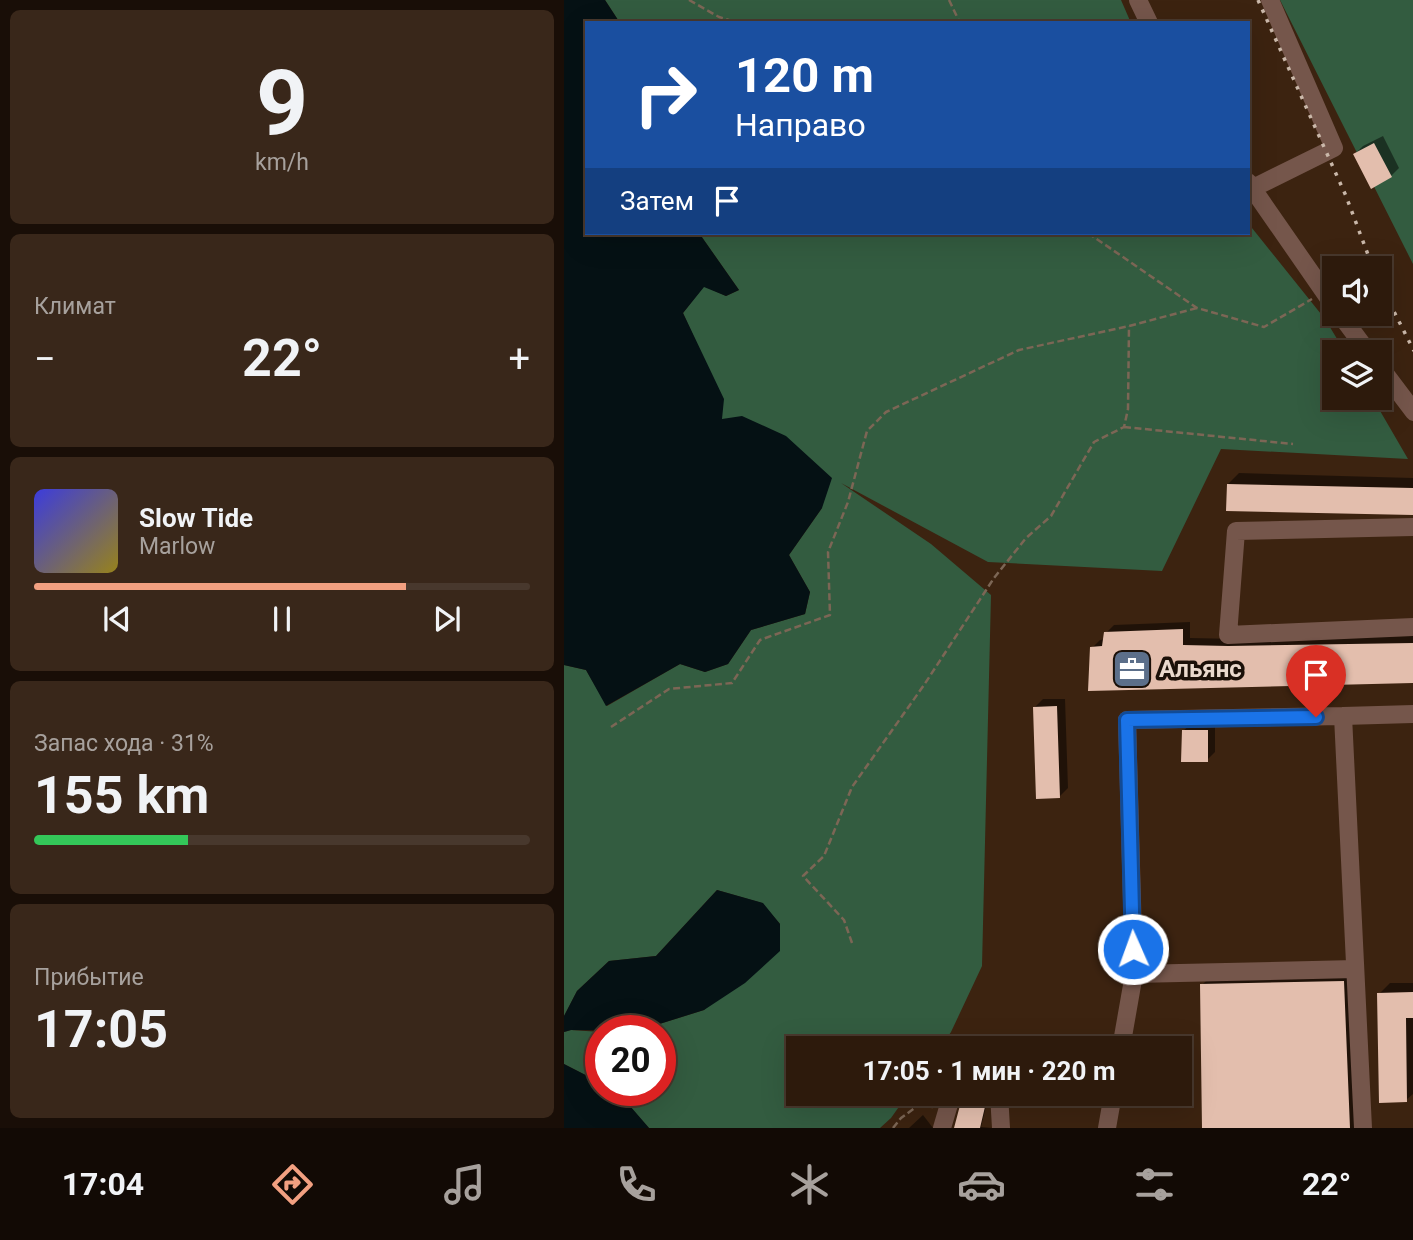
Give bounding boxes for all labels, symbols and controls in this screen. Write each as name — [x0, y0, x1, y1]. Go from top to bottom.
text: 120 m — [735, 47, 874, 104]
icon: right — [620, 49, 711, 140]
text: 9 — [256, 50, 308, 156]
text: Направо — [735, 106, 866, 144]
text: km/h — [255, 149, 309, 176]
icon: arrive — [708, 182, 746, 220]
text: Затем — [620, 186, 694, 216]
map controls — [1322, 256, 1392, 410]
button: sound — [1322, 256, 1392, 326]
text: Климат — [34, 293, 116, 320]
text: 22° — [242, 328, 322, 389]
text: − — [34, 337, 56, 381]
text: + — [508, 337, 530, 381]
button: layers — [1322, 340, 1392, 410]
text: Slow Tide — [139, 503, 253, 533]
text: Marlow — [139, 533, 215, 560]
icon: previous — [98, 600, 136, 638]
icon: pause — [263, 600, 301, 638]
icon: next — [428, 600, 466, 638]
pin — [1286, 645, 1346, 717]
office icon: Альянс — [1111, 648, 1153, 690]
place label: Альянс — [1159, 655, 1242, 683]
icon: arrive — [1297, 656, 1335, 694]
text: Запас хода · 31% — [34, 730, 214, 757]
text: 155 km — [34, 765, 209, 826]
position arrow — [1096, 912, 1170, 986]
text: Прибытие — [34, 964, 144, 991]
text: 17:05 — [34, 999, 168, 1060]
speed limit sign: 20 — [585, 1015, 676, 1106]
text: 17:05 · 1 мин · 220 m — [863, 1056, 1115, 1086]
icon: directions — [268, 1160, 317, 1209]
icon: music — [440, 1160, 489, 1209]
icon: phone — [612, 1160, 661, 1209]
icon: climate — [785, 1160, 834, 1209]
icon: car — [957, 1160, 1006, 1209]
icon: filters — [1130, 1160, 1179, 1209]
text: 17:04 — [62, 1165, 144, 1203]
text: 22° — [1302, 1165, 1351, 1203]

